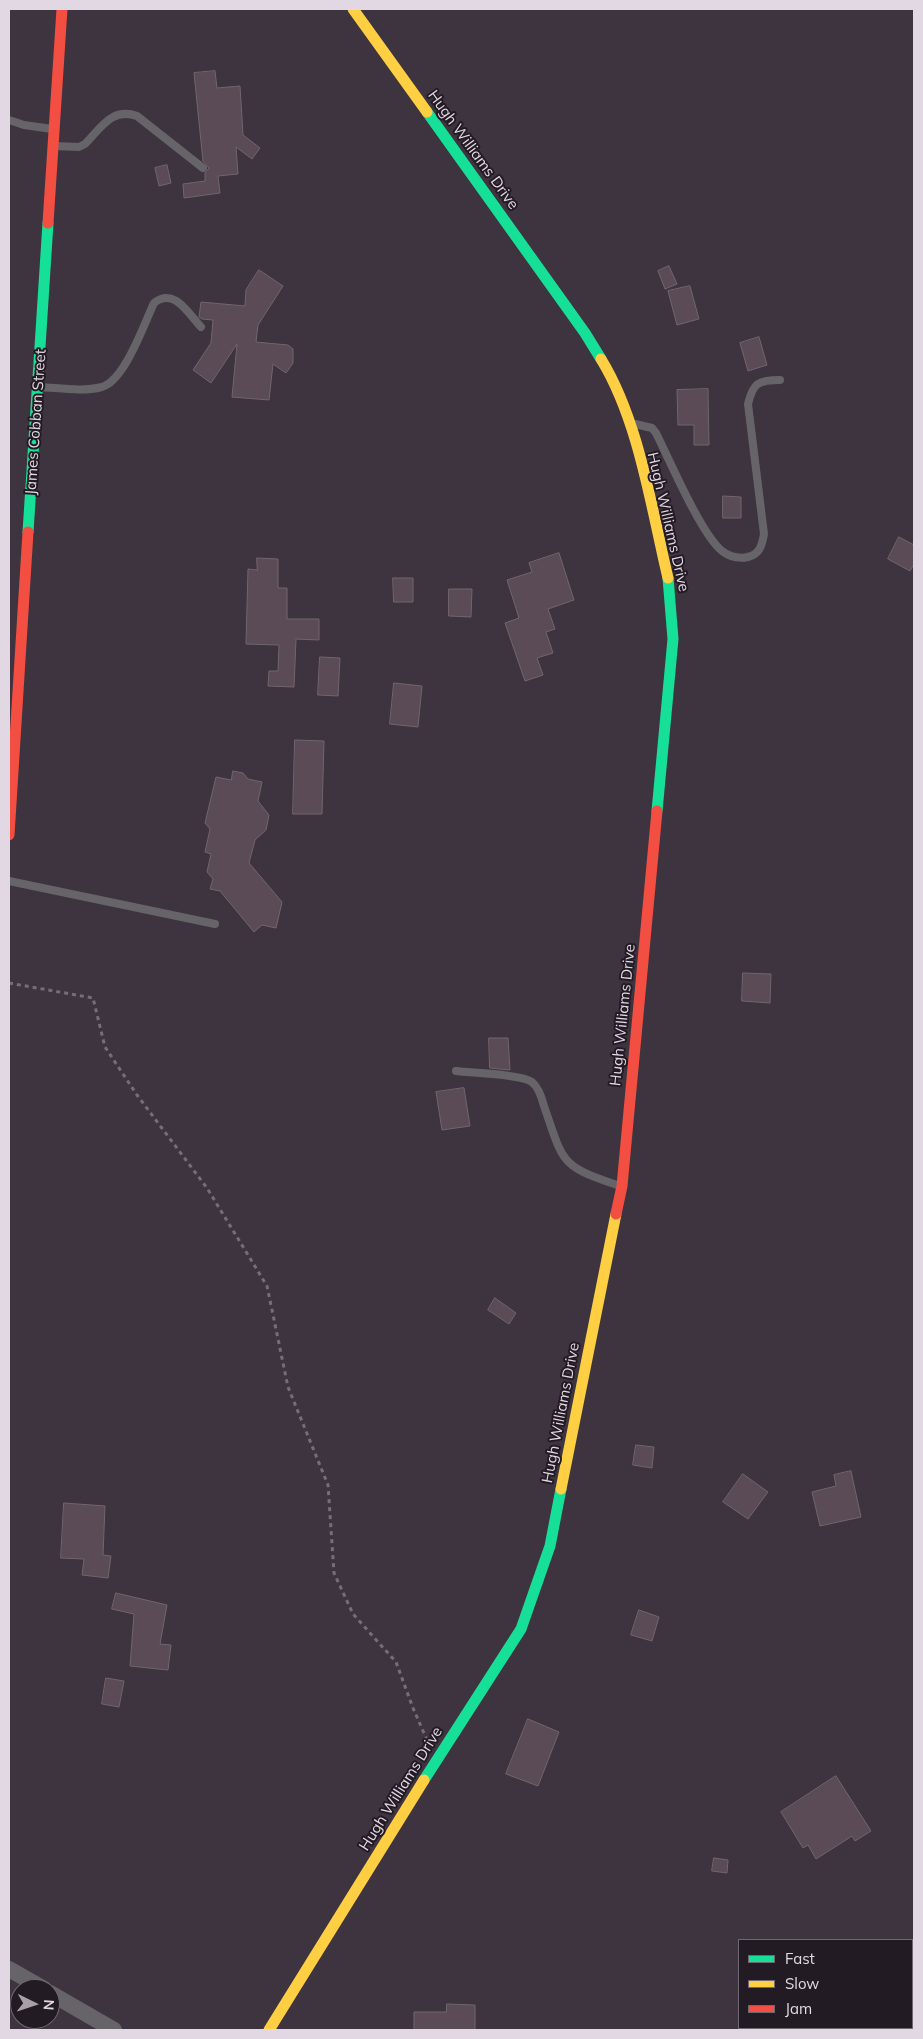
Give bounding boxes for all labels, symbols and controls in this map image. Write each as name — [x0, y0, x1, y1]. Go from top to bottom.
street label: Hugh Williams Drive — [424, 87, 522, 213]
street label: James Cobban Street — [22, 348, 50, 496]
street label: Hugh Williams Drive — [643, 450, 693, 594]
street label: Hugh Williams Drive — [607, 943, 639, 1087]
street label: Hugh Williams Drive — [539, 1341, 583, 1485]
street label: Hugh Williams Drive — [356, 1724, 446, 1854]
legend — [738, 1939, 913, 2029]
text: Fast — [785, 1949, 815, 1968]
text: Slow — [785, 1974, 819, 1993]
north arrow — [10, 1979, 60, 2029]
text: N — [40, 1999, 58, 2011]
text: Jam — [785, 1999, 812, 2018]

